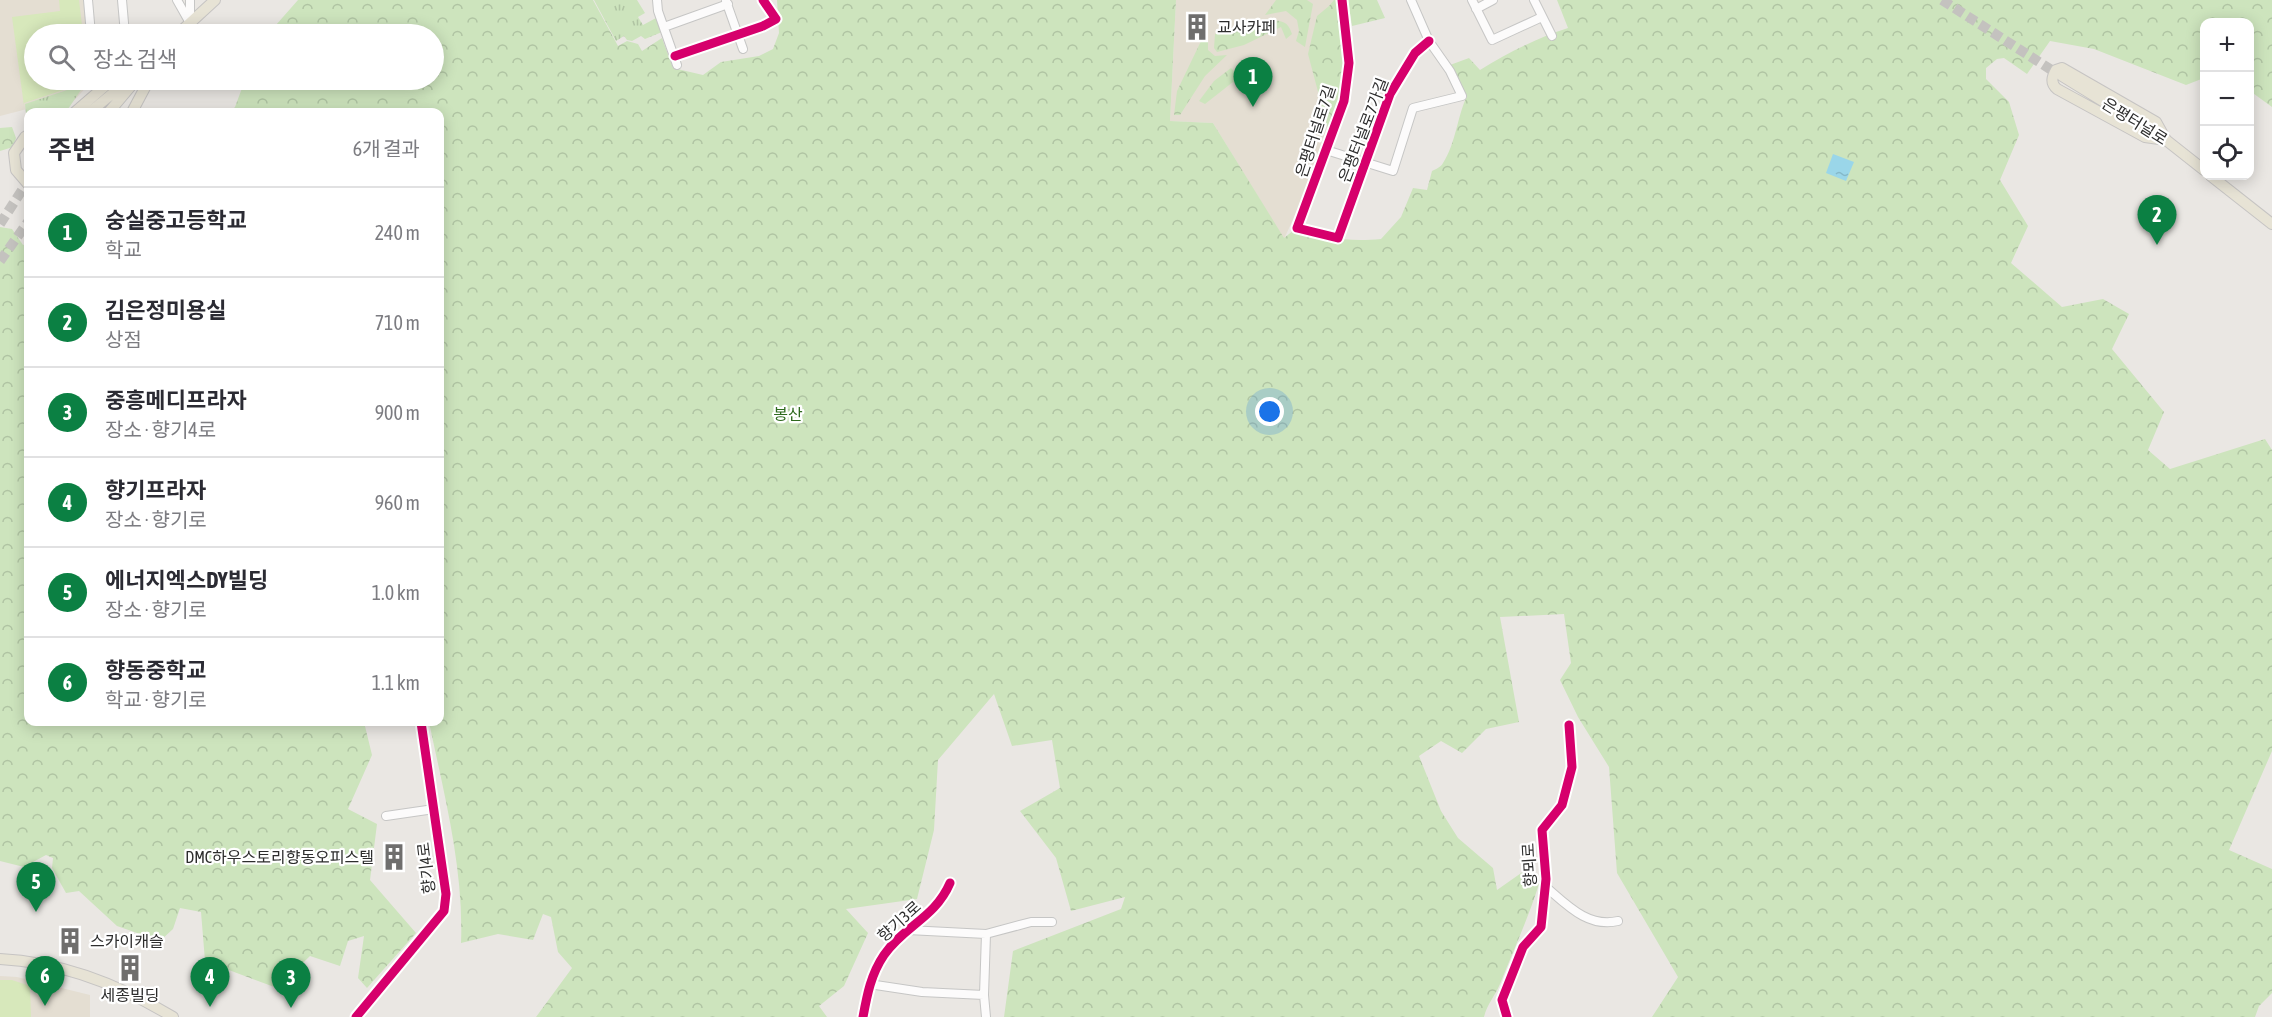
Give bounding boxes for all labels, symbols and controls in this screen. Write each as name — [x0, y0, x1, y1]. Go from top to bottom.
building icon: 교사카페 — [1182, 12, 1212, 42]
place label: 교사카페 — [1217, 18, 1276, 36]
map controls — [2200, 18, 2254, 180]
button: + — [2200, 18, 2254, 72]
search box — [24, 24, 444, 90]
icon: search — [45, 41, 78, 74]
text: 장소 검색 — [93, 46, 177, 72]
pin: 1 — [1234, 57, 1272, 107]
button: − — [2200, 72, 2254, 126]
street label: 은평터널로7가길 — [1335, 75, 1391, 185]
street label: 은평터널로7길 — [1292, 83, 1338, 179]
street label: 은평터널로 — [2099, 94, 2171, 148]
button: locate — [2200, 126, 2254, 180]
text: 주변 — [48, 135, 96, 165]
text: 6개 결과 — [353, 137, 420, 160]
pin: 2 — [2138, 196, 2176, 245]
text: 숭실중고등학교 — [105, 207, 247, 233]
text: 1 — [63, 221, 72, 244]
text: 240 m — [375, 221, 420, 244]
text: 학교 — [105, 238, 142, 261]
text: 김은정미용실 — [105, 297, 226, 323]
text: 2 — [63, 311, 72, 334]
text: 710 m — [375, 311, 420, 334]
text: 상점 — [105, 328, 142, 351]
text: 중흥메디프라자 — [105, 387, 247, 413]
your location — [1255, 397, 1284, 426]
text: 3 — [63, 401, 72, 424]
text: 900 m — [375, 401, 420, 424]
park label: 봉산 — [773, 405, 803, 423]
text: 장소 · 향기4로 — [105, 418, 216, 441]
text: 향기프라자 — [105, 477, 206, 503]
text: 4 — [63, 491, 72, 514]
text: 960 m — [375, 491, 420, 514]
text: 장소 · 향기로 — [105, 508, 207, 531]
text: 에너지엑스DY빌딩 — [105, 567, 268, 593]
text: 5 — [63, 581, 72, 604]
text: 1.0 km — [372, 581, 420, 604]
text: 장소 · 향기로 — [105, 598, 207, 621]
text: 향동중학교 — [105, 657, 206, 683]
text: 6 — [63, 671, 72, 694]
text: 1.1 km — [372, 671, 420, 694]
text: 학교 · 향기로 — [105, 688, 207, 711]
street label: 향기4로 — [414, 841, 438, 895]
building icon: DMC하우스토리향동오피스텔 — [379, 842, 409, 872]
street label: 향뫼로 — [1519, 842, 1539, 888]
place label: DMC하우스토리향동오피스텔 — [185, 848, 374, 866]
pin: 5 — [16, 862, 56, 912]
street label: 향기3로 — [874, 897, 924, 945]
building icon: 스카이캐슬 — [55, 926, 85, 956]
place label: 스카이캐슬 — [90, 932, 164, 950]
building icon: 세종빌딩 — [115, 953, 145, 983]
pin: 6 — [26, 956, 64, 1006]
pin: 4 — [190, 958, 230, 1007]
pin: 3 — [272, 958, 310, 1008]
place label: 세종빌딩 — [101, 986, 159, 1004]

